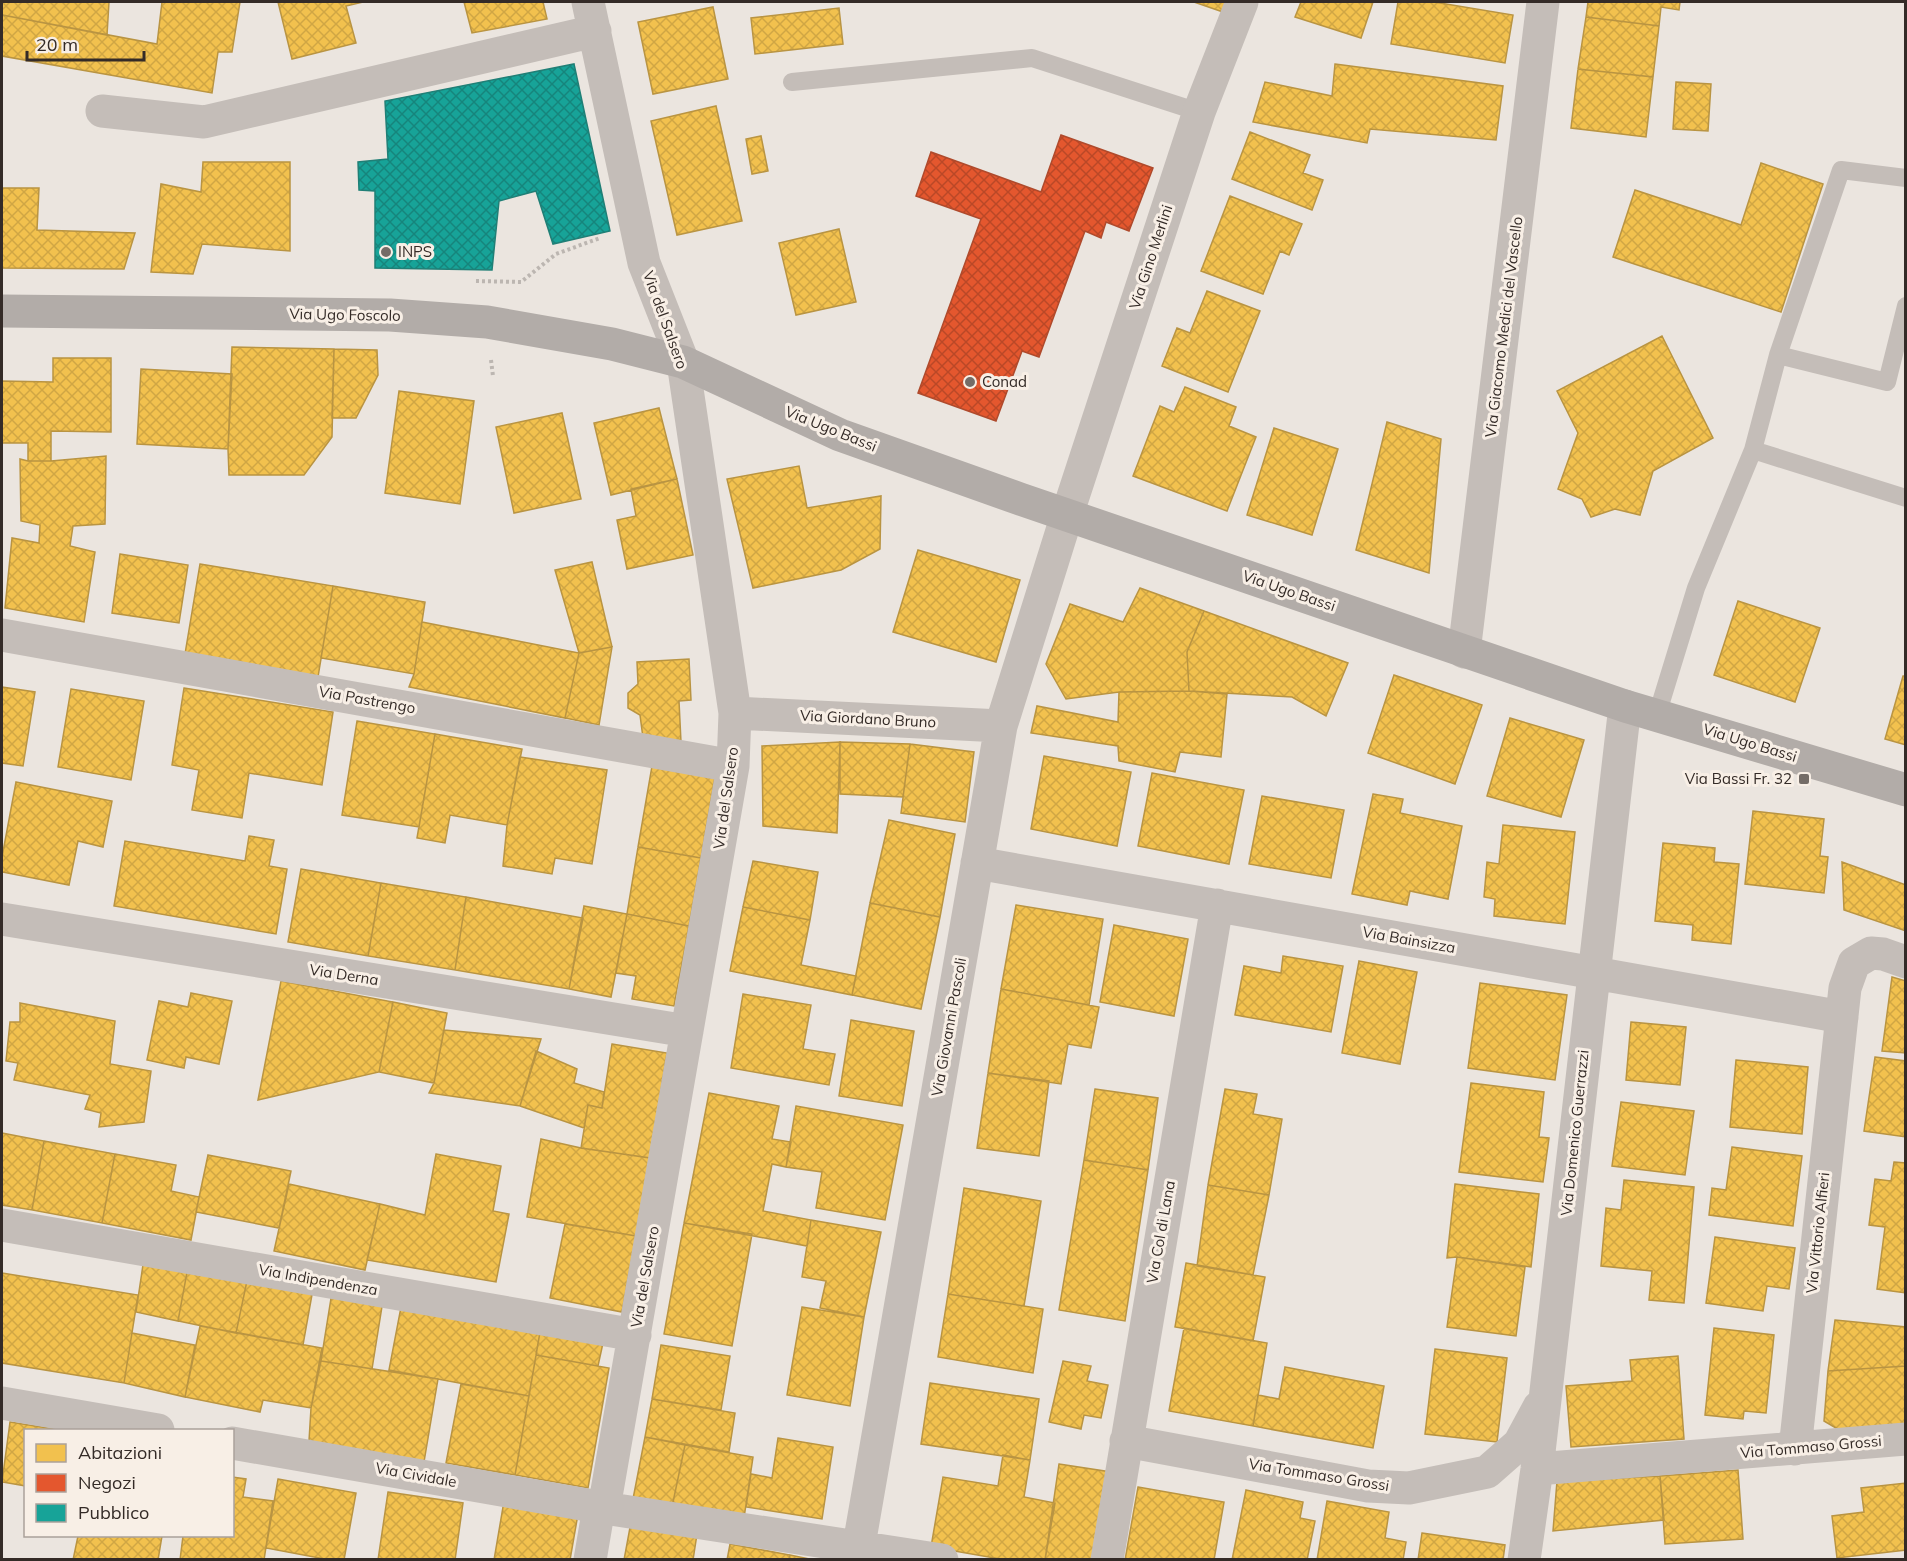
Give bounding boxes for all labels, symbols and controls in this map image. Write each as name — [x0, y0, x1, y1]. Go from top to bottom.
scale bar — [27, 24, 144, 62]
text: 20 m — [36, 33, 78, 56]
street label: Via Gino Merlini — [1125, 202, 1176, 311]
street label: Via Giacomo Medici del Vascello — [1481, 215, 1526, 438]
place label: INPS — [398, 242, 432, 261]
marker: INPS — [379, 245, 393, 259]
street label: Via del Salsero — [639, 268, 692, 371]
street label: Via Ugo Foscolo — [289, 304, 401, 325]
place label: Conad — [982, 372, 1027, 391]
marker: Conad — [963, 375, 977, 389]
street label: Via Ugo Bassi — [783, 402, 880, 456]
street label: Via Ugo Bassi — [1240, 566, 1338, 615]
street label: Via Pastrengo — [317, 682, 417, 717]
street label: Via Giordano Bruno — [799, 705, 937, 732]
street label: Via Ugo Bassi — [1701, 719, 1799, 766]
street label: Via del Salsero — [709, 746, 742, 850]
place label: Via Bassi Fr. 32 — [1685, 769, 1792, 788]
marker: Via Bassi Fr. 32 — [1797, 772, 1811, 786]
street label: Via Bainsizza — [1361, 922, 1457, 957]
street label: Via Giovanni Pascoli — [927, 956, 970, 1098]
street label: Via Derna — [308, 960, 380, 989]
street label: Via Domenico Guerrazzi — [1556, 1049, 1593, 1217]
street label: Via Vittorio Alfieri — [1802, 1171, 1833, 1294]
street label: Via Col di Lana — [1142, 1179, 1179, 1285]
street label: Via del Salsero — [626, 1225, 663, 1329]
street label: Via Indipendenza — [257, 1260, 379, 1299]
legend — [24, 1429, 234, 1537]
street label: Via Tommaso Grossi — [1739, 1431, 1883, 1462]
text: Abitazioni — [78, 1441, 162, 1464]
street label: Via Tommaso Grossi — [1247, 1454, 1391, 1495]
street label: Via Cividale — [374, 1458, 458, 1491]
text: Negozi — [78, 1471, 136, 1494]
text: Pubblico — [78, 1501, 149, 1524]

